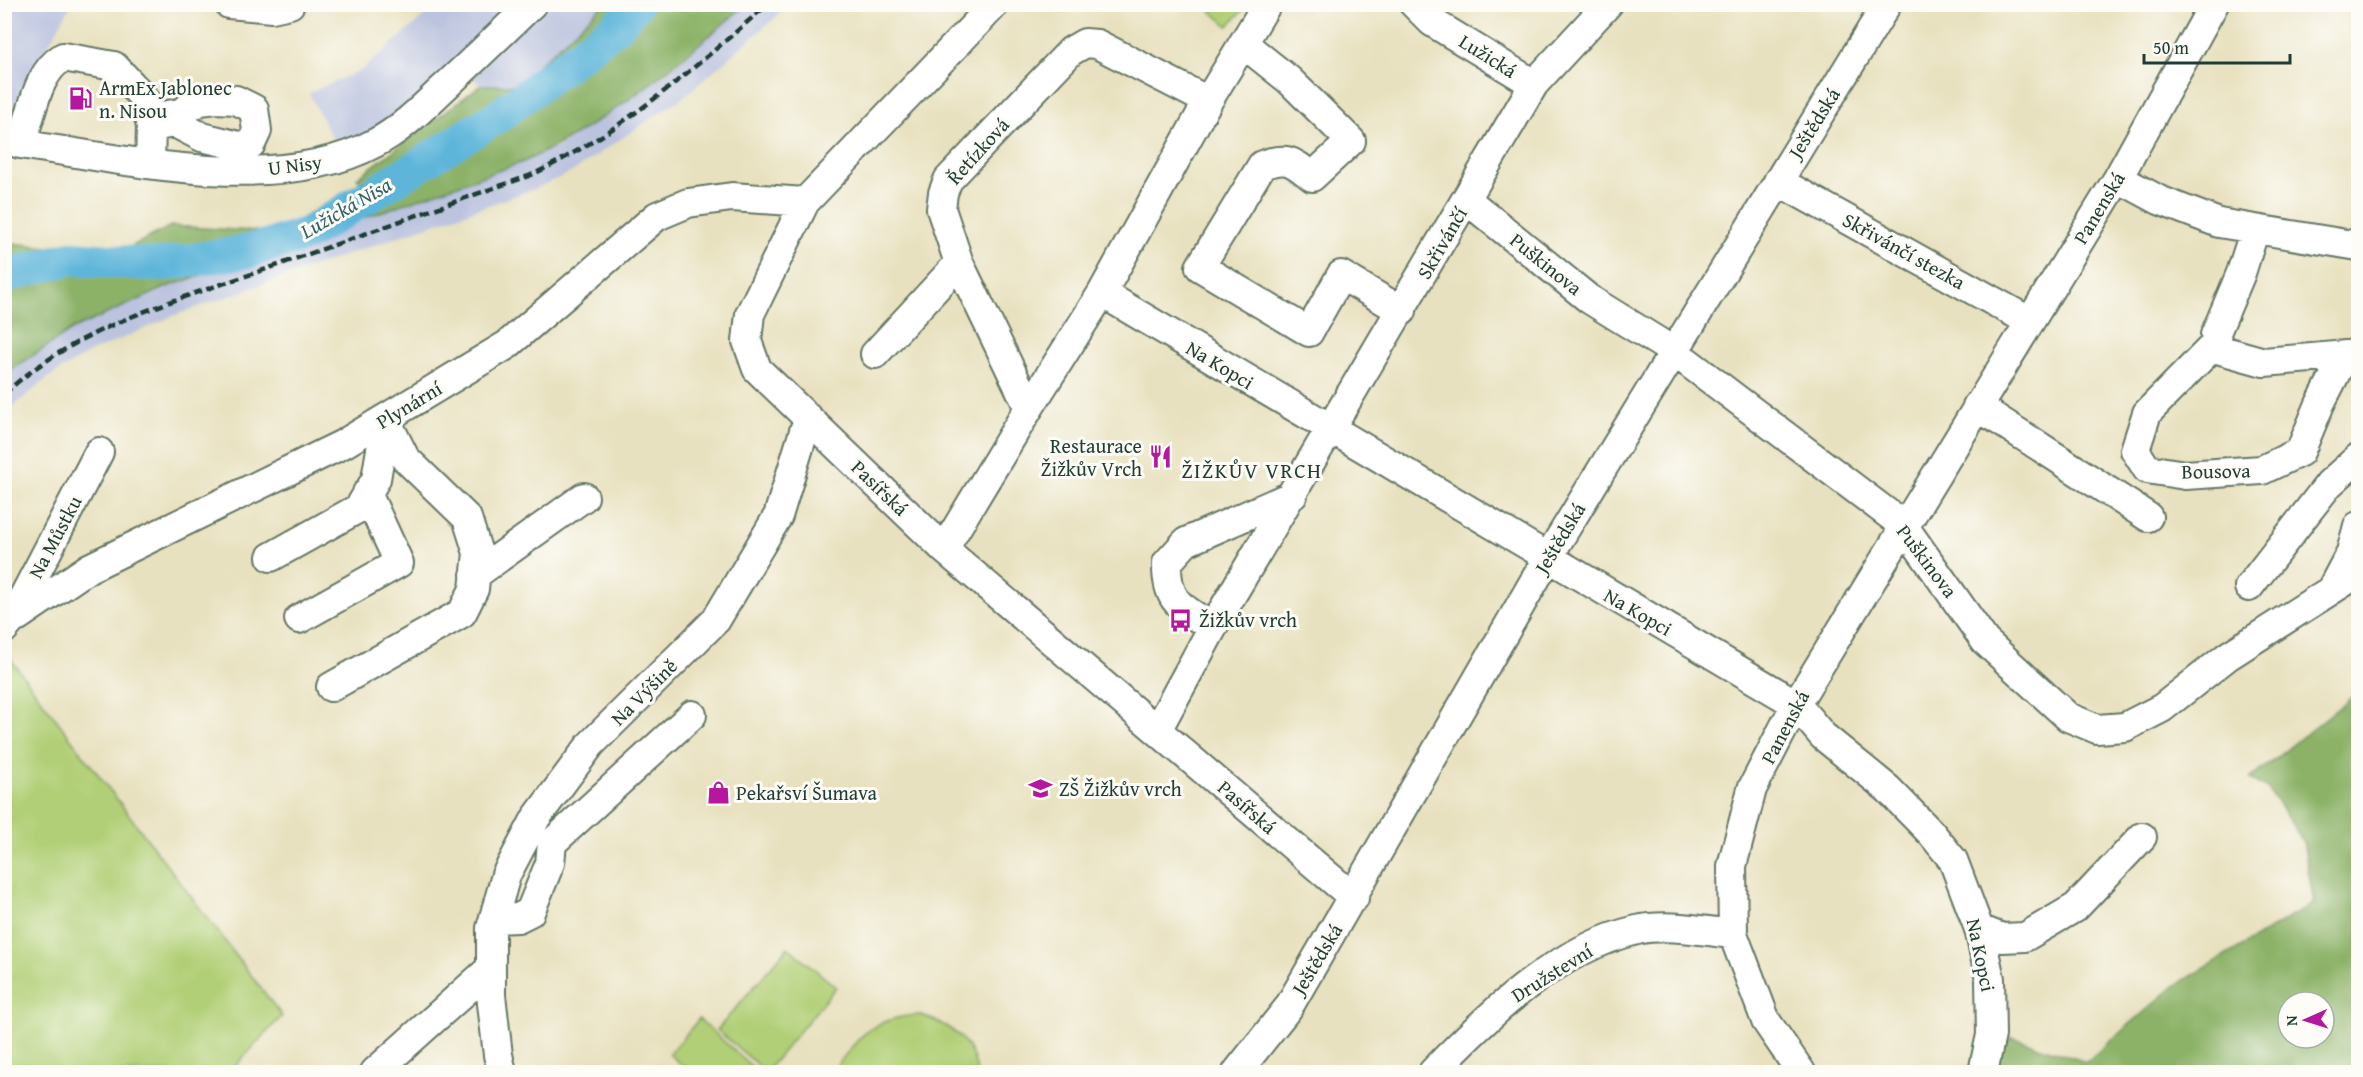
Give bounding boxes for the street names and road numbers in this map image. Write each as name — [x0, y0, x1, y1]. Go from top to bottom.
street label: Lužická — [1454, 27, 1523, 85]
street label: Ještědská — [1779, 81, 1847, 166]
street label: Řetízková — [940, 110, 1016, 191]
street label: U Nisy — [266, 147, 324, 182]
street label: Panenská — [2066, 166, 2132, 249]
street label: Skřivánčí — [1409, 201, 1474, 284]
street label: Skřivánčí stezka — [1838, 205, 1971, 296]
street label: Puškinova — [1504, 225, 1589, 302]
street label: Na Kopci — [1181, 333, 1260, 396]
street label: Plynární — [370, 373, 447, 436]
street label: Pasířská — [845, 453, 916, 523]
street label: Bousova — [2181, 455, 2251, 486]
street label: Na Můstku — [21, 490, 89, 583]
street label: Ještědská — [1525, 496, 1592, 581]
street label: Puškinova — [1890, 518, 1965, 604]
street label: Na Kopci — [1599, 580, 1678, 643]
street label: Na Výšině — [604, 652, 684, 732]
street label: Panenská — [1753, 684, 1816, 769]
street label: Pasířská — [1212, 773, 1283, 841]
street label: Na Kopci — [1960, 916, 2003, 995]
street label: Ještědská — [1282, 917, 1349, 1002]
street label: Družstevní — [1505, 936, 1598, 1009]

